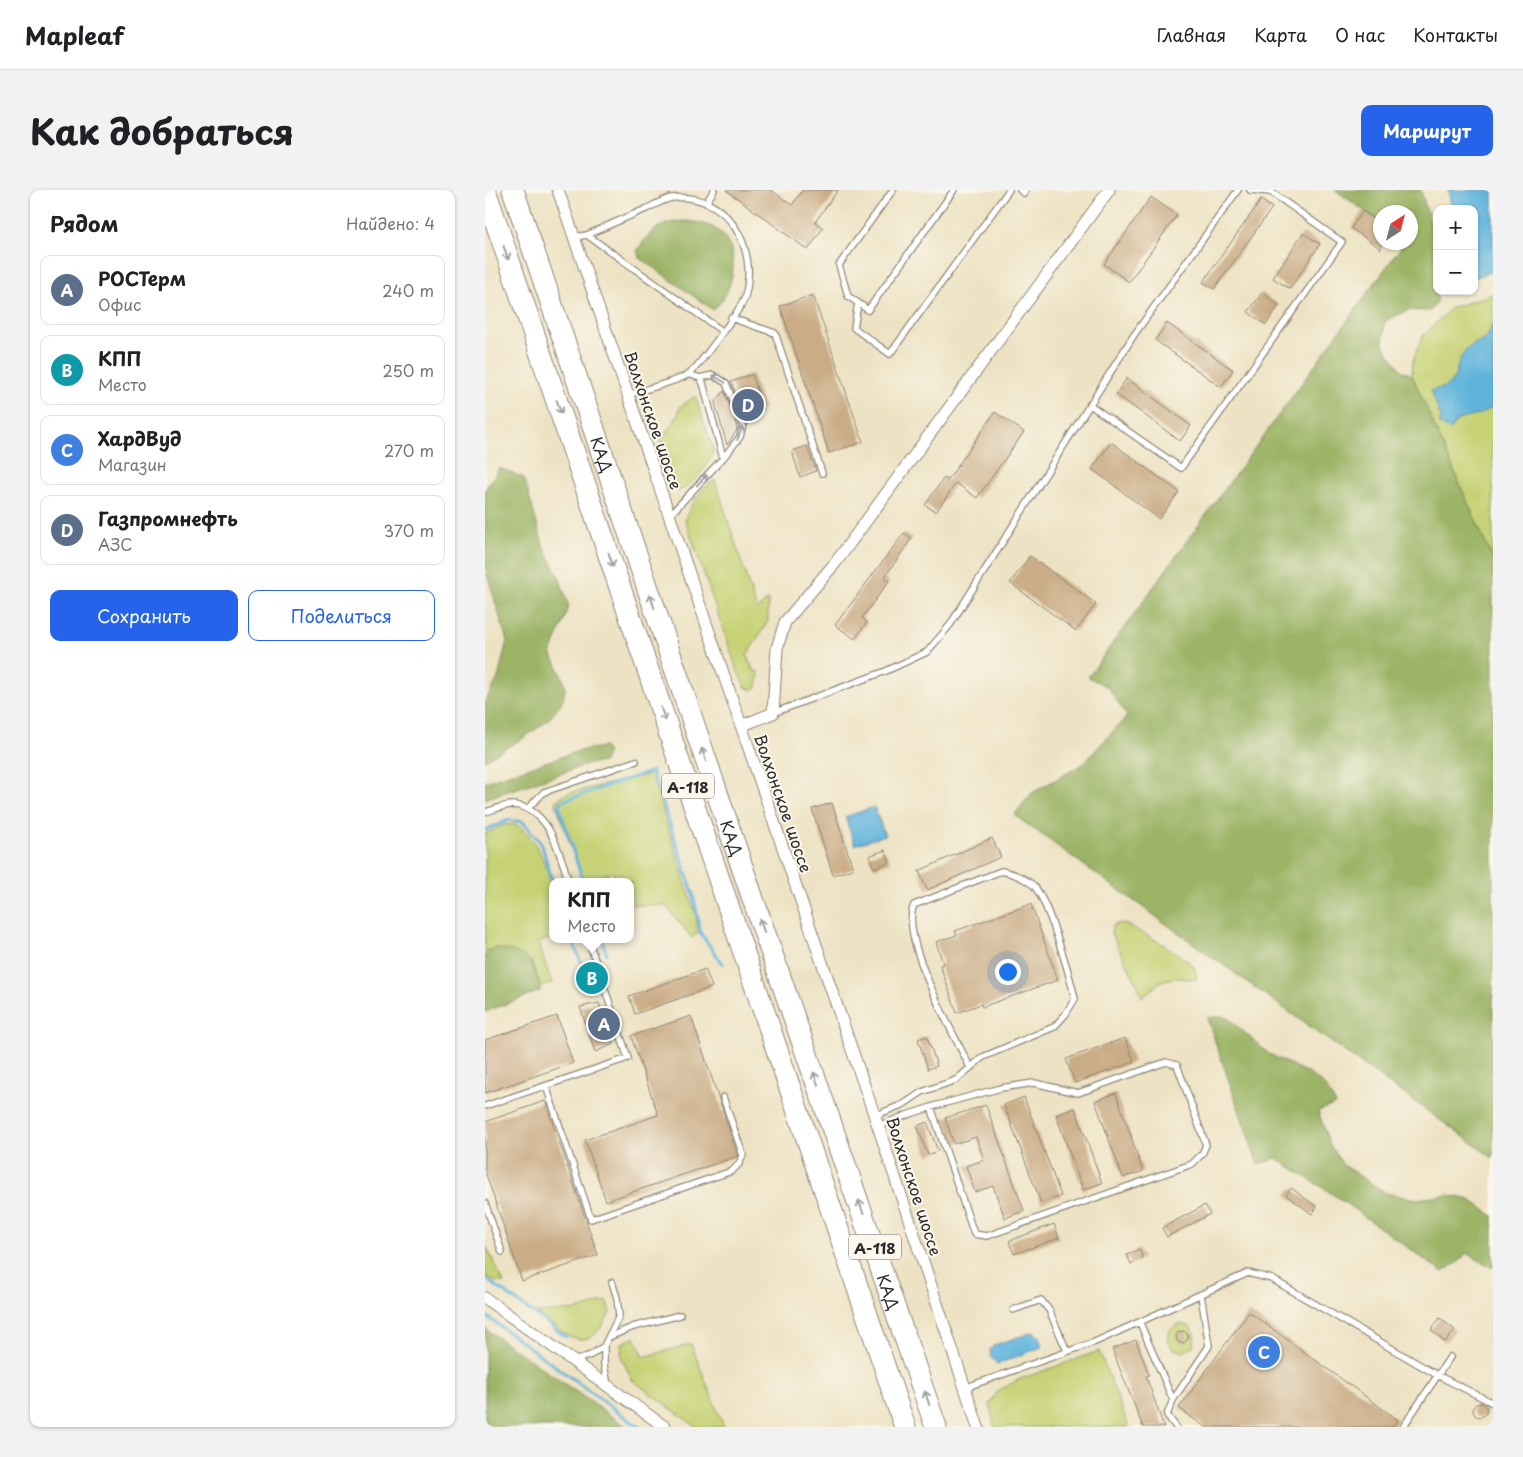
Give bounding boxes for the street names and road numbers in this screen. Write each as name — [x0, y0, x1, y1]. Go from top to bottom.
street label: Волхонское шоссе — [619, 348, 689, 492]
street label: КАД — [585, 433, 620, 476]
street label: Волхонское шоссе — [749, 731, 819, 875]
road number: А-118 — [662, 774, 714, 798]
street label: КАД — [715, 817, 750, 859]
street label: Волхонское шоссе — [881, 1113, 949, 1259]
road number: А-118 — [849, 1234, 901, 1260]
street label: КАД — [872, 1270, 906, 1313]

